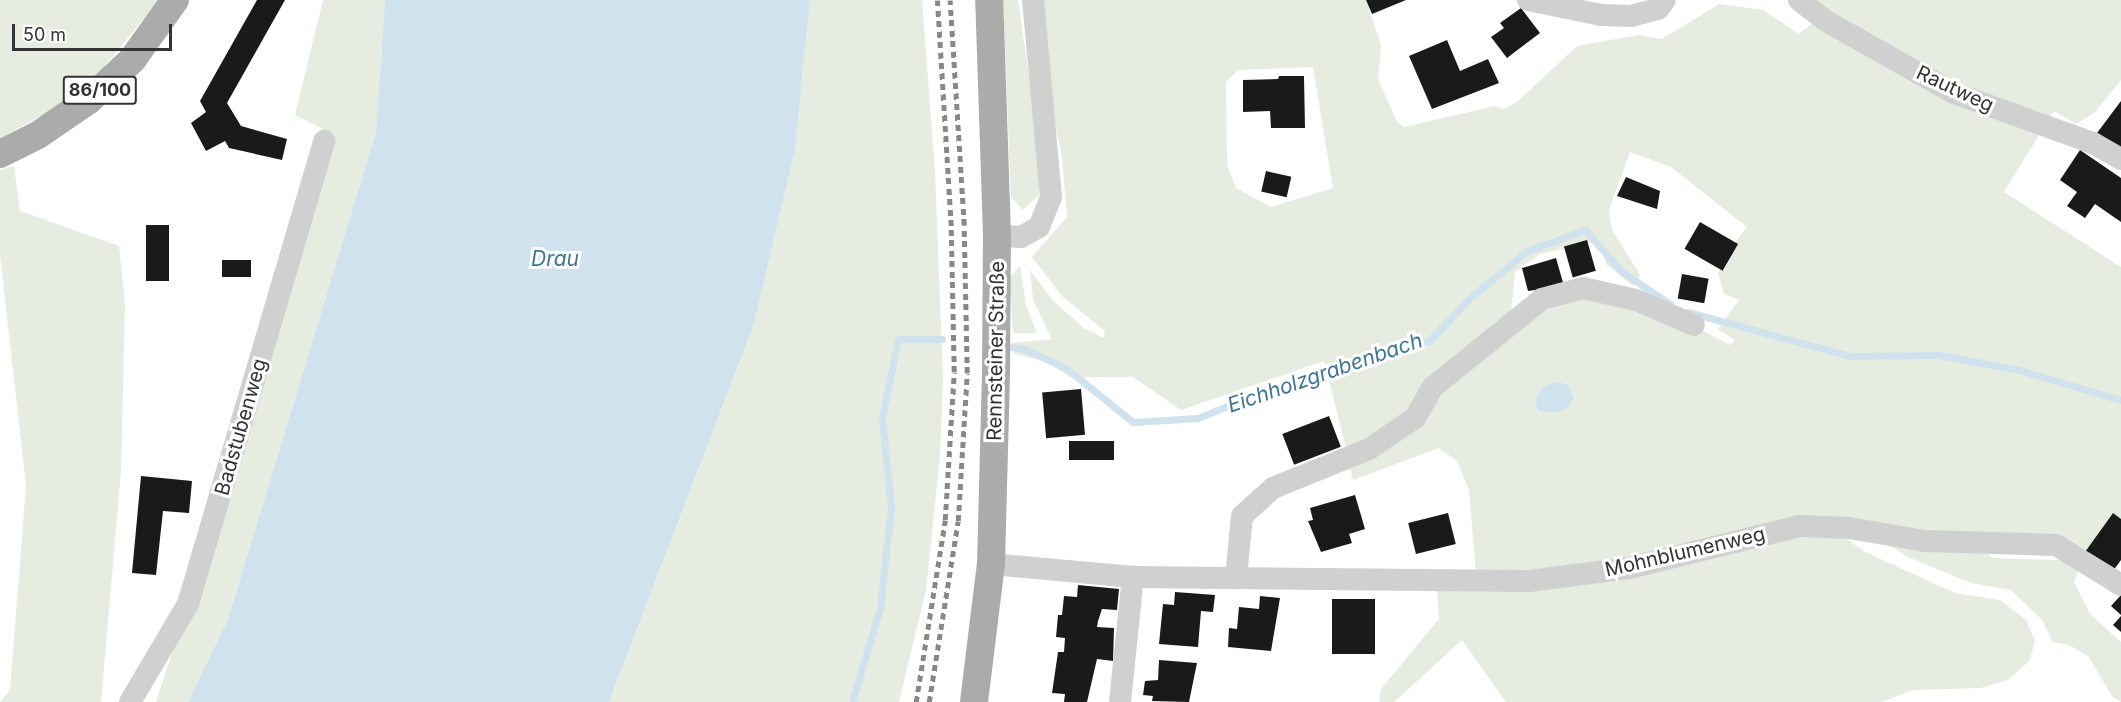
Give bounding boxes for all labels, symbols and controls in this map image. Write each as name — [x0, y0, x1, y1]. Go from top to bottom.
scale bar — [15, 12, 176, 50]
text: 50 m — [23, 24, 66, 45]
street label: Rautweg — [1912, 61, 1998, 117]
road number: 86/100 — [63, 75, 138, 105]
water label: Drau — [531, 246, 579, 272]
street label: Rennsteiner Straße — [982, 261, 1010, 441]
water label: Eichholzgrabenbach — [1224, 328, 1426, 418]
street label: Badstubenweg — [210, 356, 272, 498]
street label: Mohnblumenweg — [1603, 522, 1767, 582]

